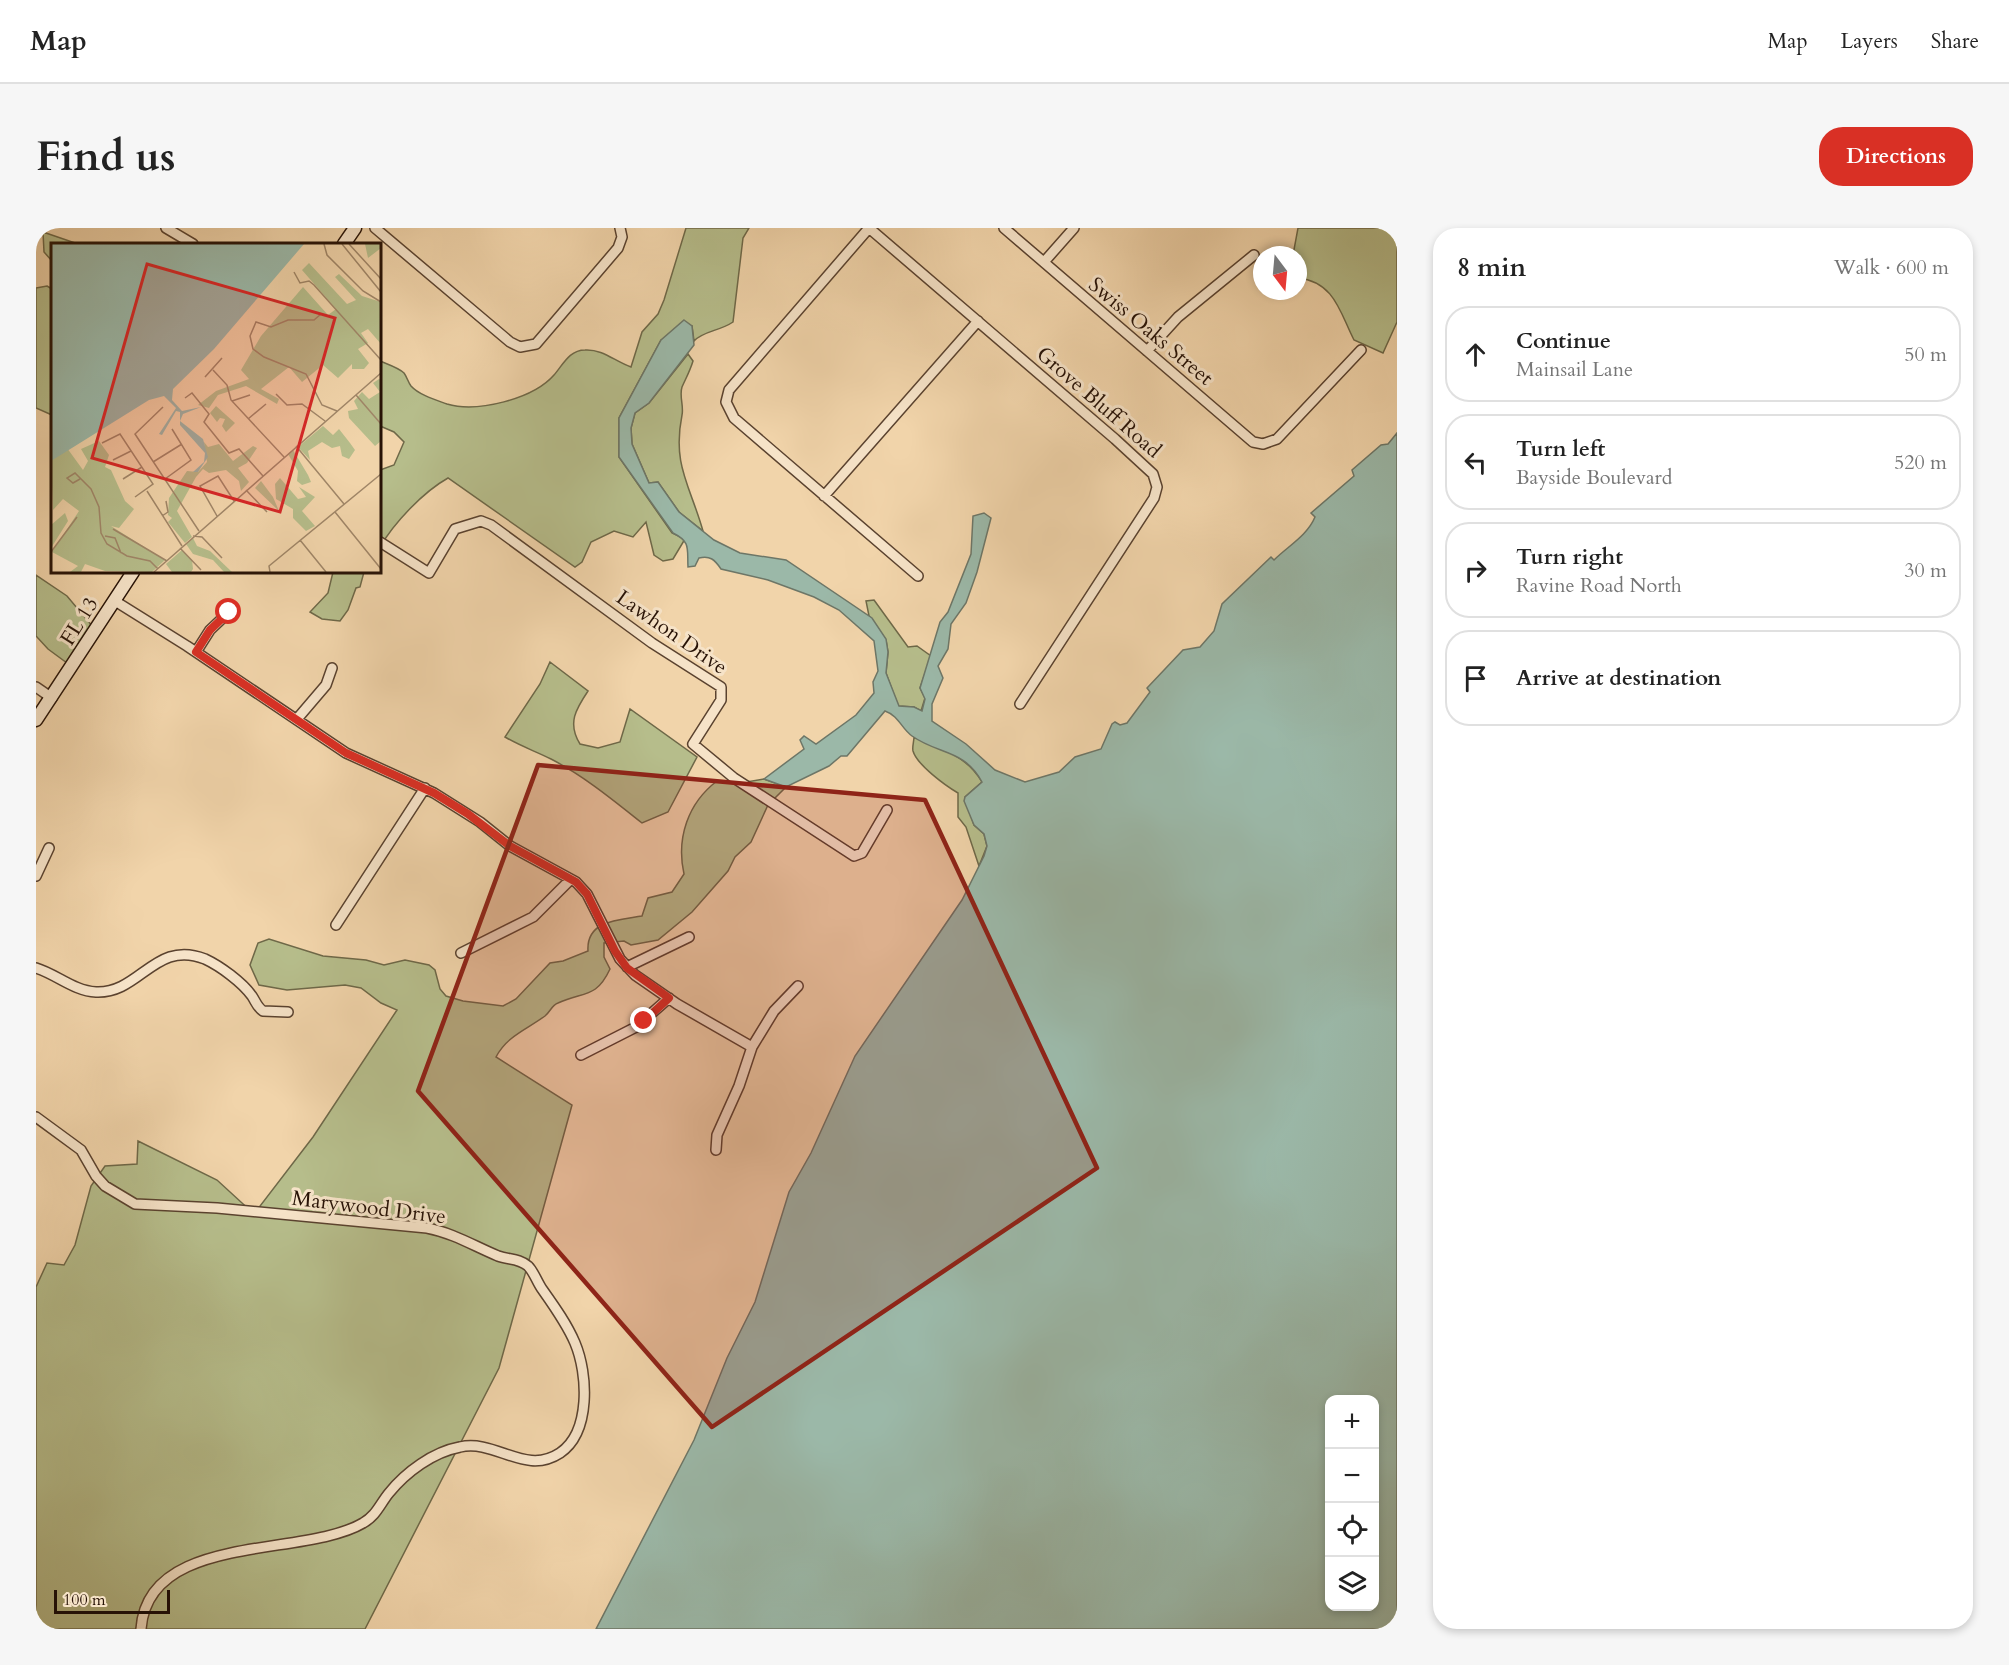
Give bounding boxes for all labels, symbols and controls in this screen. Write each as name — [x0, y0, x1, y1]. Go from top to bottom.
text: Map — [30, 22, 87, 60]
text: Map — [1768, 27, 1808, 56]
text: Layers — [1841, 27, 1898, 56]
text: Share — [1931, 27, 1979, 56]
button: Directions — [1819, 127, 1973, 186]
text: Find us — [36, 128, 176, 185]
inset map — [51, 243, 381, 573]
north arrow — [1253, 246, 1307, 300]
text: 8 min — [1457, 250, 1526, 285]
text: Walk · 600 m — [1834, 254, 1949, 281]
street label: Swiss Oaks Street — [1082, 271, 1219, 392]
text: Continue — [1516, 326, 1611, 356]
icon: ahead — [1459, 338, 1492, 371]
street label: Grove Bluff Road — [1030, 340, 1167, 465]
text: 50 m — [1904, 341, 1947, 368]
text: Mainsail Lane — [1516, 356, 1633, 383]
text: Turn left — [1516, 434, 1605, 464]
icon: left — [1459, 446, 1492, 479]
text: 520 m — [1894, 449, 1947, 476]
text: Bayside Boulevard — [1516, 464, 1672, 491]
text: Turn right — [1516, 542, 1623, 572]
icon: right — [1459, 554, 1492, 587]
text: 30 m — [1904, 557, 1947, 584]
text: Ravine Road North — [1516, 572, 1682, 599]
street label: Lawhon Drive — [610, 583, 733, 682]
street label: FL 13 — [53, 592, 105, 651]
route start — [215, 598, 241, 624]
icon: arrive — [1459, 662, 1492, 695]
text: Arrive at destination — [1516, 663, 1721, 693]
route end — [630, 1007, 656, 1033]
street label: Marywood Drive — [290, 1184, 448, 1231]
map controls — [1325, 1395, 1379, 1611]
button: + — [1325, 1395, 1379, 1449]
button: − — [1325, 1449, 1379, 1503]
button: locate — [1325, 1503, 1379, 1557]
button: layers — [1325, 1557, 1379, 1611]
scale bar — [54, 1587, 170, 1614]
text: 100 m — [63, 1589, 105, 1611]

